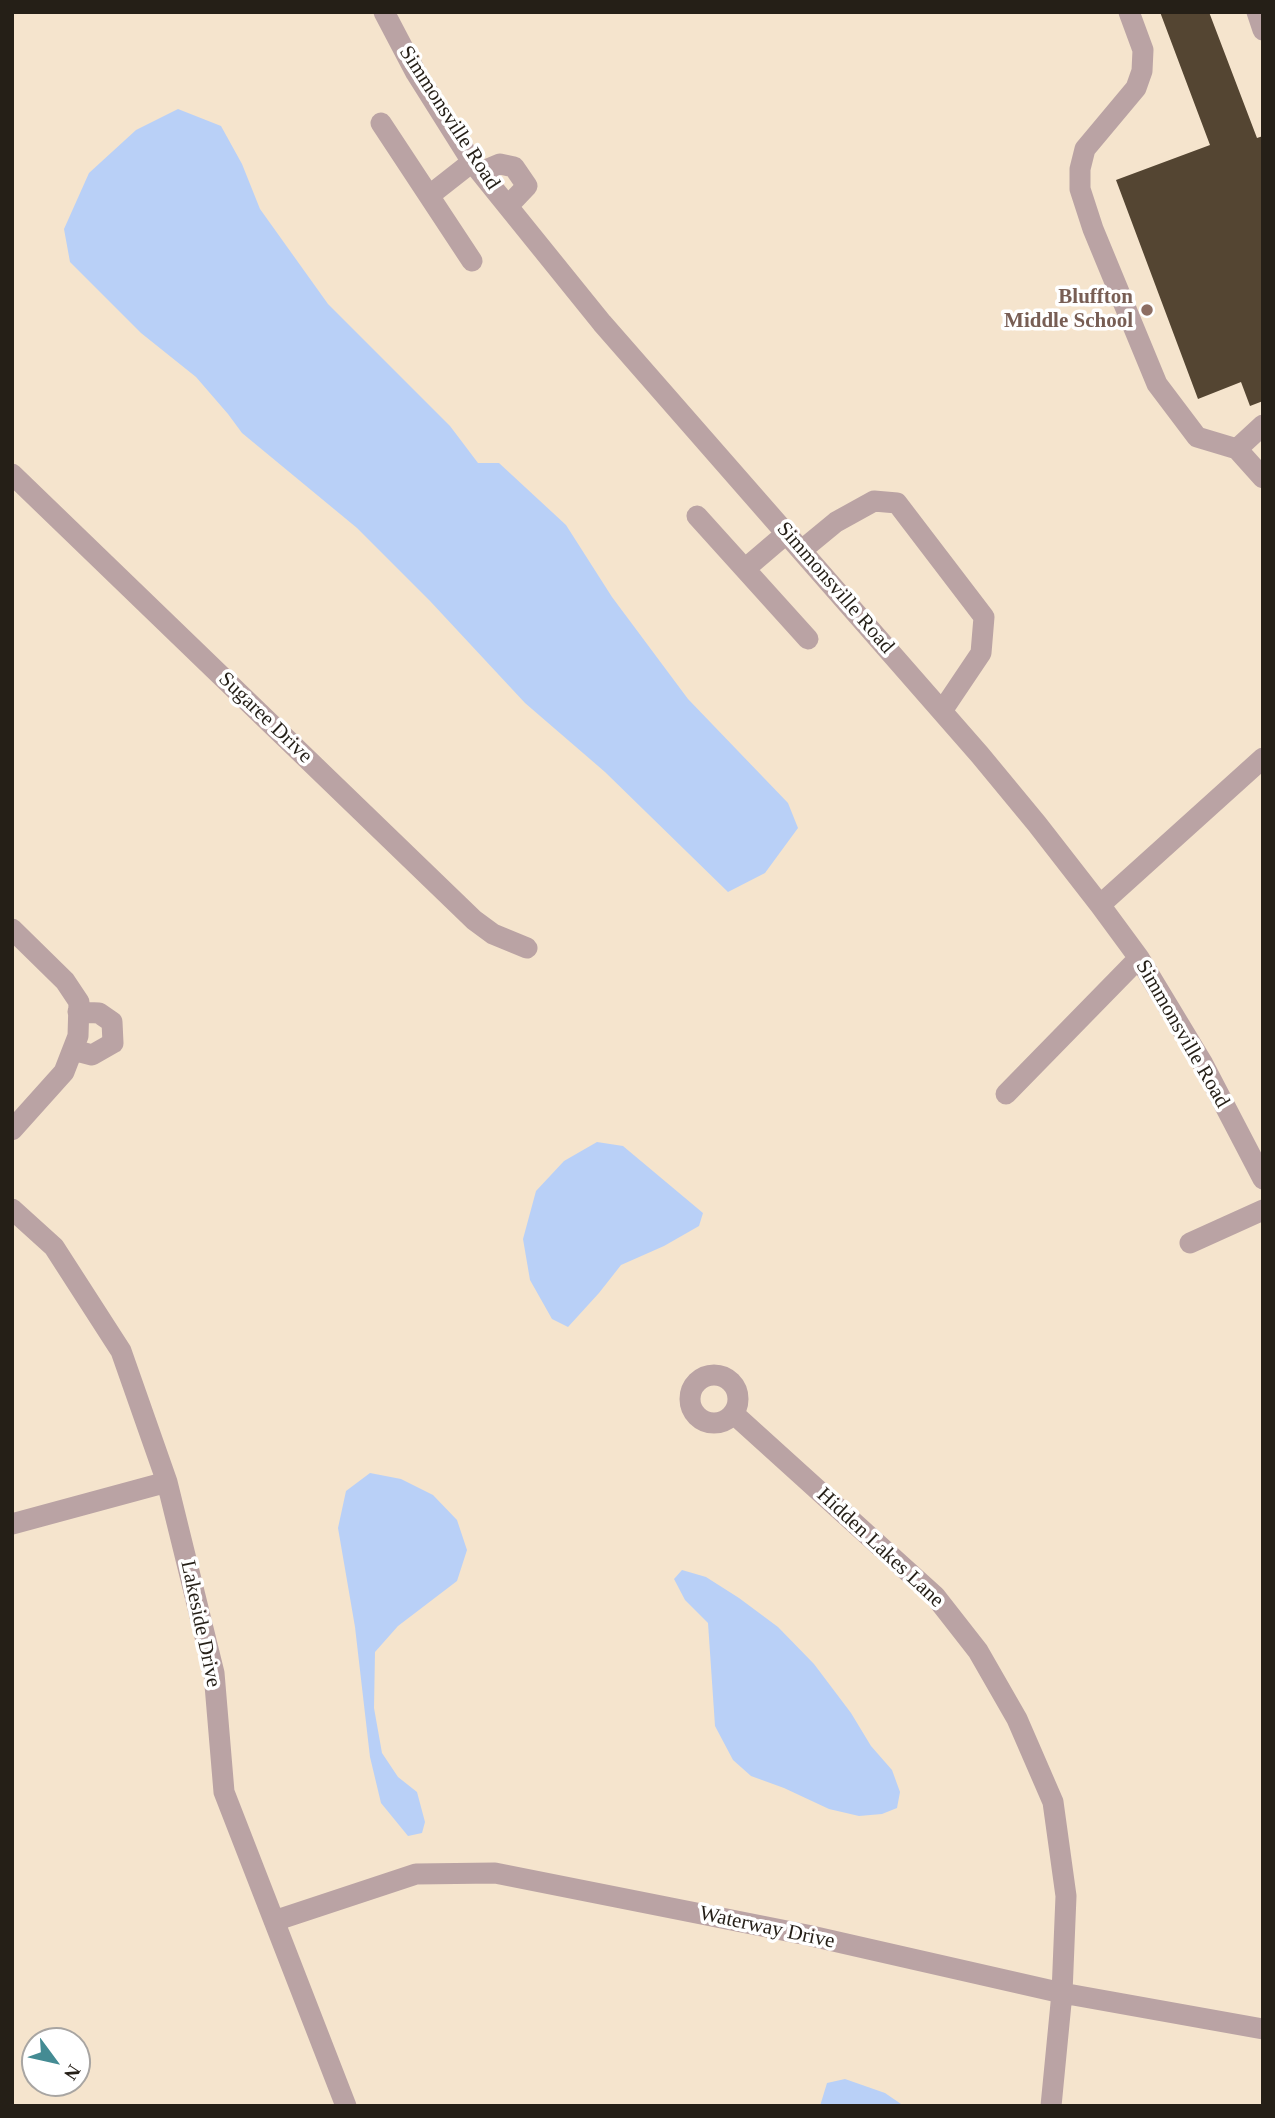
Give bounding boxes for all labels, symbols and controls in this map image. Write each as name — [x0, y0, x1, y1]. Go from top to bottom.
street label: Simmonsville Road — [393, 41, 505, 195]
place label: Bluffton Middle School — [1004, 285, 1133, 335]
marker: Bluffton Middle School — [1139, 302, 1155, 318]
street label: Simmonsville Road — [771, 517, 899, 659]
street label: Sugaree Drive — [213, 667, 317, 769]
street label: Simmonsville Road — [1130, 956, 1234, 1112]
street label: Hidden Lakes Lane — [811, 1483, 949, 1613]
street label: Lakeside Drive — [174, 1558, 226, 1690]
street label: Waterway Drive — [697, 1901, 837, 1955]
north arrow — [21, 2027, 91, 2097]
text: N — [60, 2061, 85, 2084]

